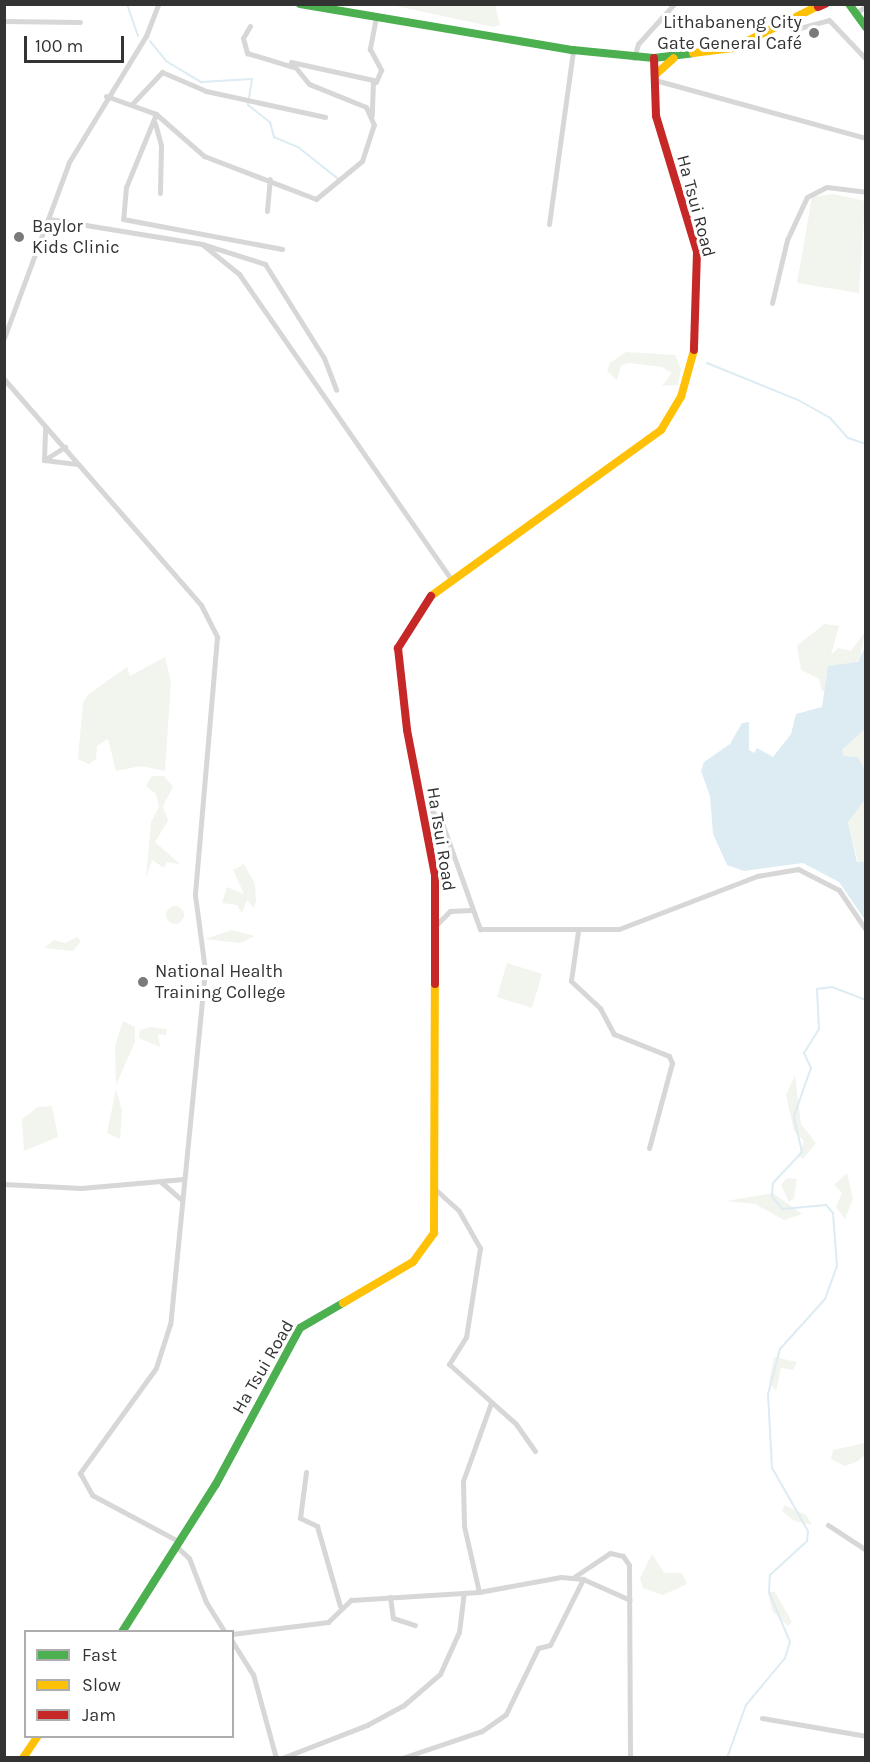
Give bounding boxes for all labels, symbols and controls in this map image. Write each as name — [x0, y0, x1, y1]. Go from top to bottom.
place label: Lithabaneng City Gate General Café — [657, 12, 802, 54]
scale bar — [27, 24, 128, 62]
marker: Lithabaneng City Gate General Café — [807, 26, 821, 40]
text: 100 m — [35, 35, 83, 57]
street label: Ha Tsui Road — [672, 153, 720, 259]
place label: Baylor Kids Clinic — [32, 216, 120, 258]
marker: Baylor Kids Clinic — [10, 228, 28, 246]
street label: Ha Tsui Road — [422, 785, 460, 893]
place label: National Health Training College — [155, 961, 286, 1004]
marker: National Health Training College — [136, 975, 150, 989]
street label: Ha Tsui Road — [227, 1316, 299, 1418]
legend — [24, 1630, 234, 1738]
text: Fast — [82, 1644, 117, 1666]
text: Slow — [82, 1674, 121, 1696]
text: Jam — [82, 1704, 116, 1726]

